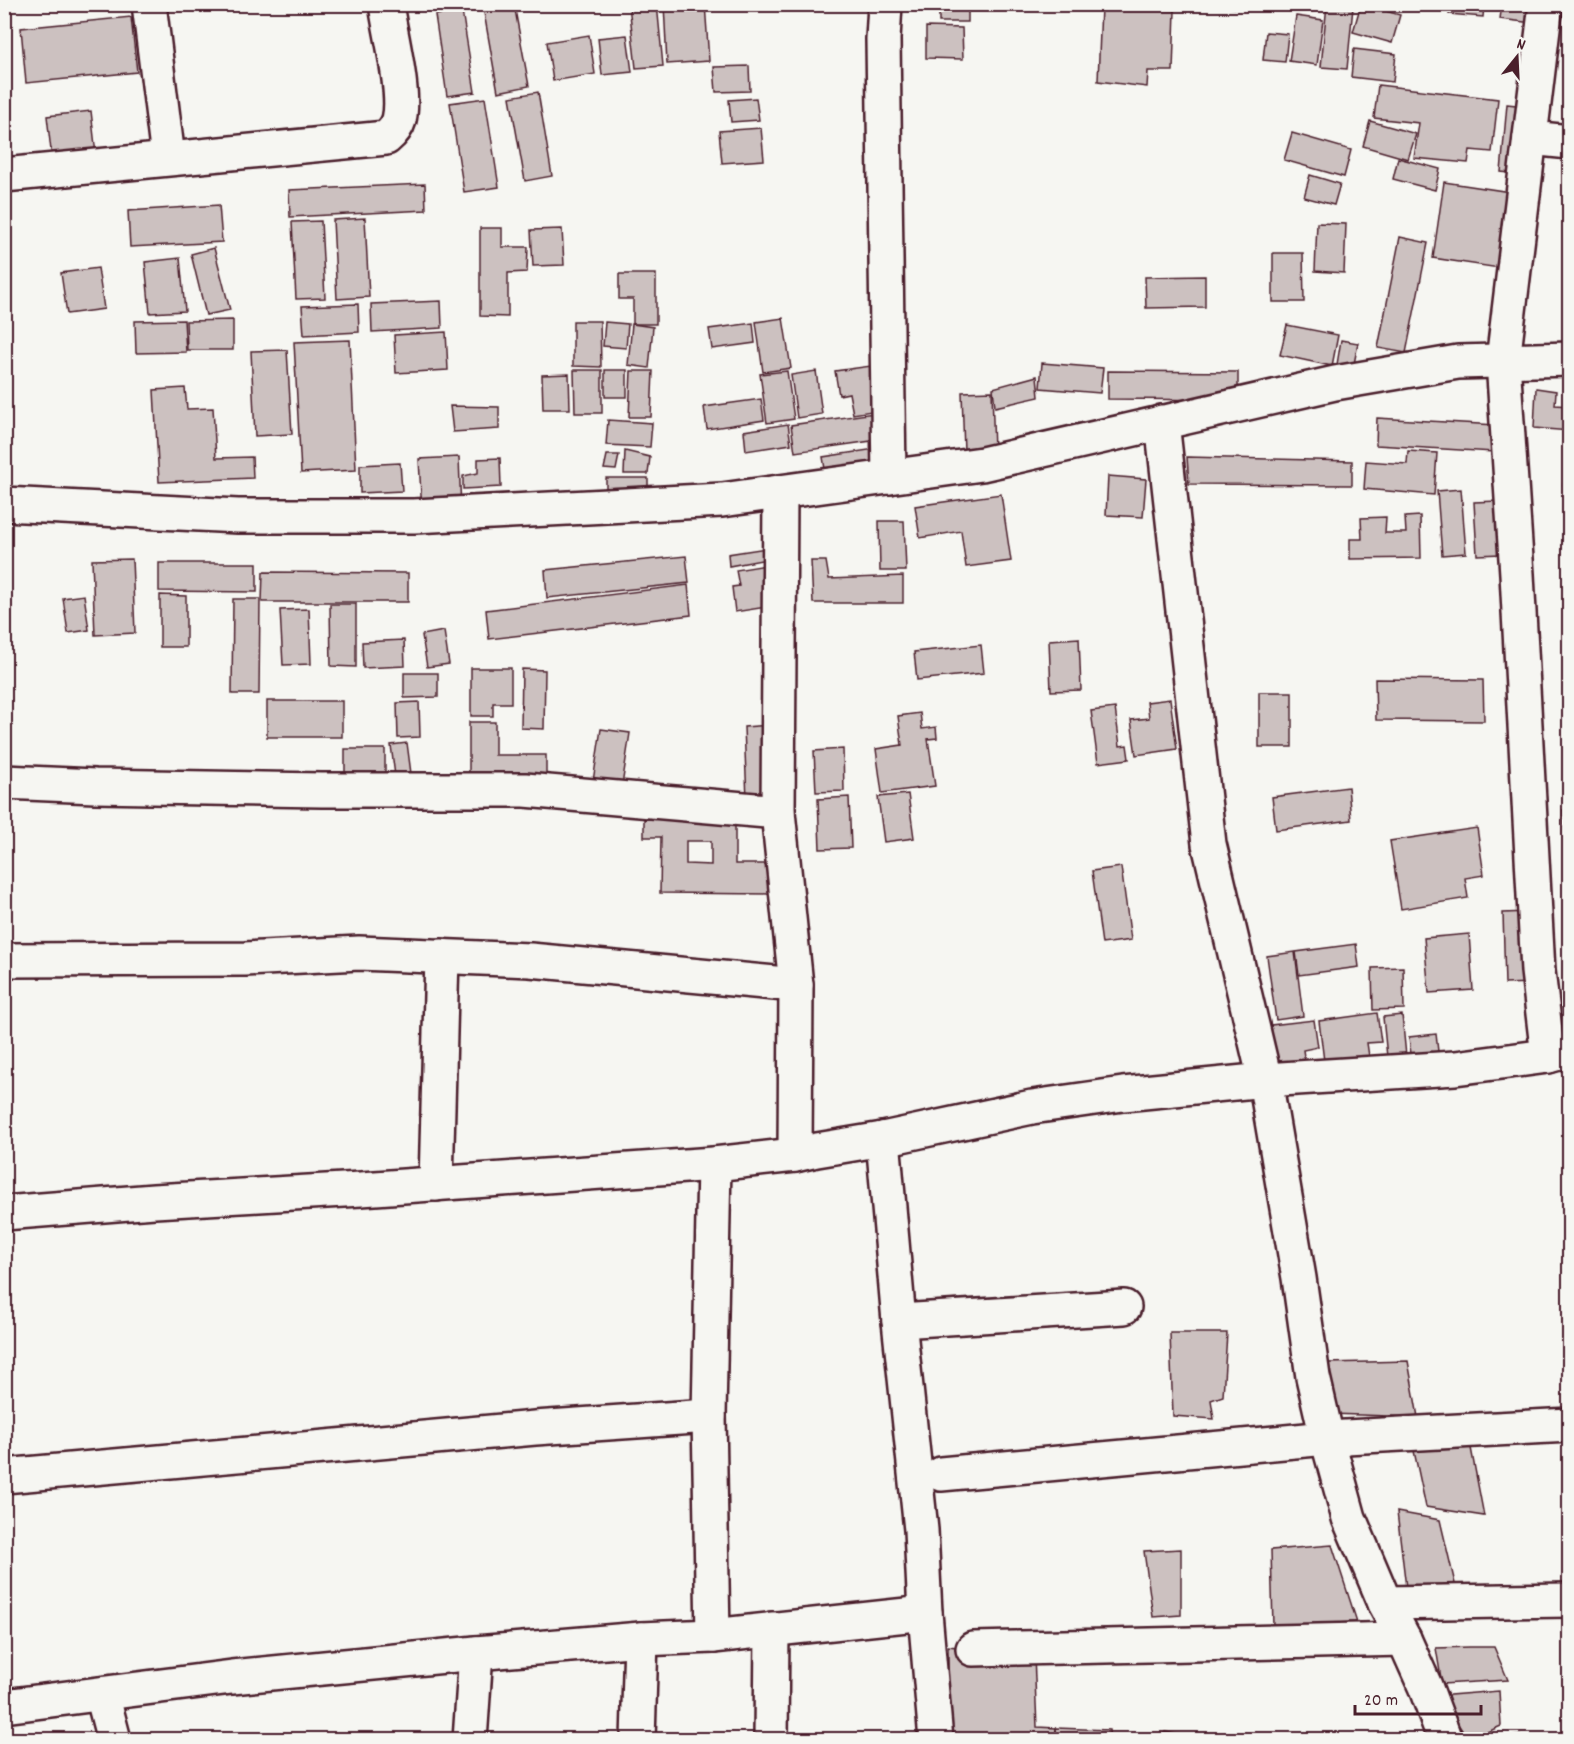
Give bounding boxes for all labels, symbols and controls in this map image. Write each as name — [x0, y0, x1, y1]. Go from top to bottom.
north arrow — [1487, 27, 1547, 87]
text: N — [1514, 33, 1528, 57]
scale bar — [1355, 1678, 1481, 1716]
text: 20 m — [1364, 1689, 1398, 1714]

